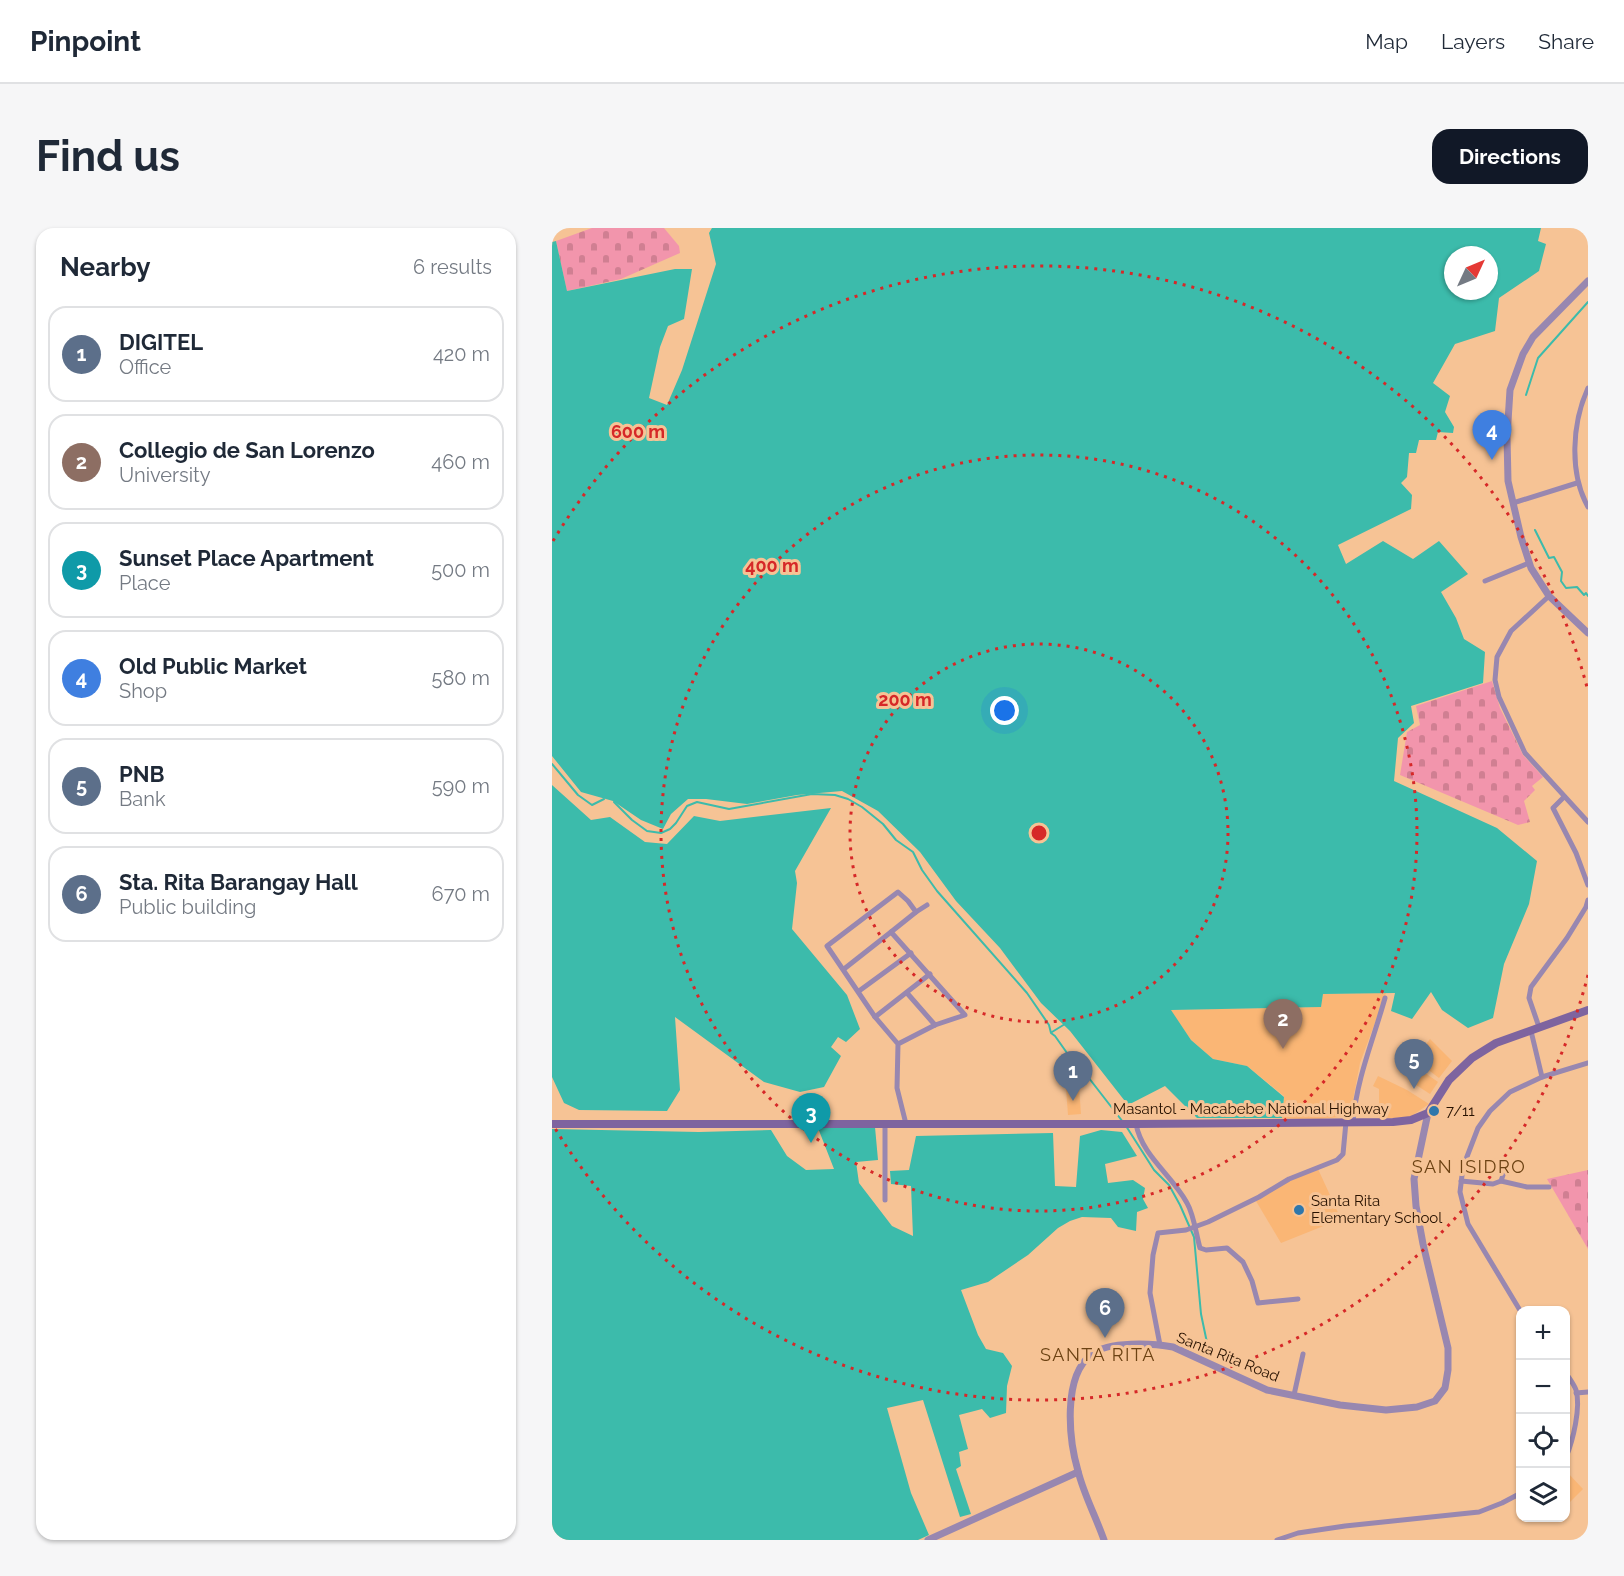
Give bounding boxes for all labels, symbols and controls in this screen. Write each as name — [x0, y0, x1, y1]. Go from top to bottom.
text: Pinpoint — [30, 25, 141, 58]
text: Map — [1365, 29, 1408, 54]
text: Layers — [1441, 29, 1505, 54]
text: Share — [1538, 29, 1594, 54]
button: Directions — [1432, 129, 1588, 184]
text: Find us — [36, 132, 180, 181]
north arrow — [1444, 246, 1498, 300]
text: Nearby — [60, 252, 150, 282]
text: 6 results — [413, 255, 492, 279]
text: DIGITEL — [119, 329, 203, 355]
text: 1 — [77, 342, 86, 366]
text: 420 m — [433, 342, 490, 366]
text: Office — [119, 355, 171, 379]
pin: 4 — [1472, 410, 1512, 460]
text: 600 m — [611, 421, 665, 442]
text: Collegio de San Lorenzo — [119, 437, 375, 463]
text: 2 — [76, 450, 87, 474]
text: 460 m — [431, 450, 490, 474]
text: University — [119, 463, 211, 487]
text: Sunset Place Apartment — [119, 545, 374, 571]
text: 400 m — [745, 555, 799, 576]
text: 3 — [76, 558, 87, 582]
text: 500 m — [431, 558, 490, 582]
text: Place — [119, 571, 170, 595]
text: Old Public Market — [119, 653, 307, 679]
text: 4 — [76, 666, 87, 690]
text: 580 m — [432, 666, 490, 690]
text: Shop — [119, 679, 167, 703]
text: 200 m — [878, 689, 932, 710]
your location — [990, 696, 1019, 725]
text: PNB — [119, 761, 164, 787]
text: 5 — [76, 774, 87, 798]
text: 590 m — [432, 774, 490, 798]
text: Bank — [119, 787, 165, 811]
centre of rings — [1029, 823, 1049, 843]
text: Sta. Rita Barangay Hall — [119, 869, 358, 895]
text: 6 — [75, 882, 88, 906]
text: 670 m — [432, 882, 490, 906]
text: Public building — [119, 895, 256, 919]
pin: 2 — [1264, 1000, 1302, 1049]
pin: 5 — [1394, 1040, 1434, 1089]
pin: 1 — [1054, 1052, 1092, 1101]
pin: 3 — [792, 1094, 830, 1143]
street label: Masantol - Macabebe National Highway — [1113, 1100, 1389, 1118]
place label: 7/11 — [1446, 1102, 1475, 1120]
marker: 7/11 — [1427, 1104, 1441, 1118]
district label: SAN ISIDRO — [1412, 1156, 1526, 1177]
place label: Santa Rita Elementary School — [1311, 1192, 1443, 1227]
marker: Santa Rita Elementary School — [1292, 1203, 1306, 1217]
pin: 6 — [1086, 1288, 1124, 1338]
map controls — [1516, 1306, 1570, 1522]
button: + — [1516, 1306, 1570, 1360]
street label: Santa Rita Road — [1174, 1328, 1282, 1386]
district label: SANTA RITA — [1040, 1344, 1156, 1365]
button: − — [1516, 1360, 1570, 1414]
button: locate — [1516, 1414, 1570, 1468]
button: layers — [1516, 1468, 1570, 1522]

